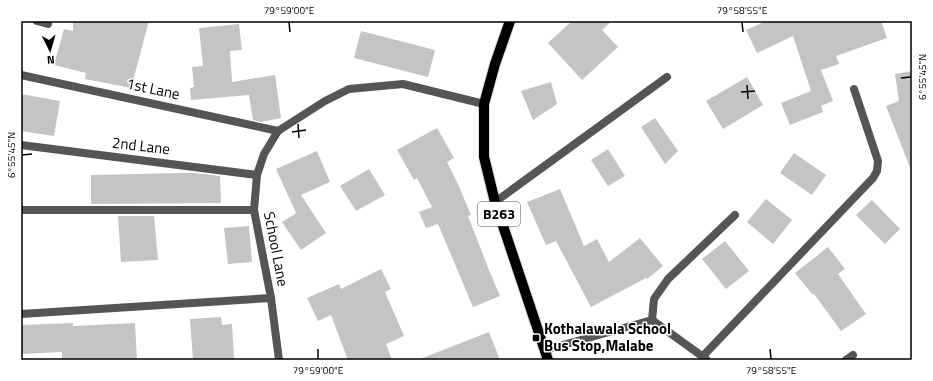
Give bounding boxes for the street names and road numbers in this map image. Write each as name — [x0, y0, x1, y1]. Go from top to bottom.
street label: 1st Lane — [124, 72, 182, 105]
street label: 2nd Lane — [111, 131, 171, 160]
road number: B263 — [478, 202, 520, 226]
street label: School Lane — [258, 210, 295, 288]

